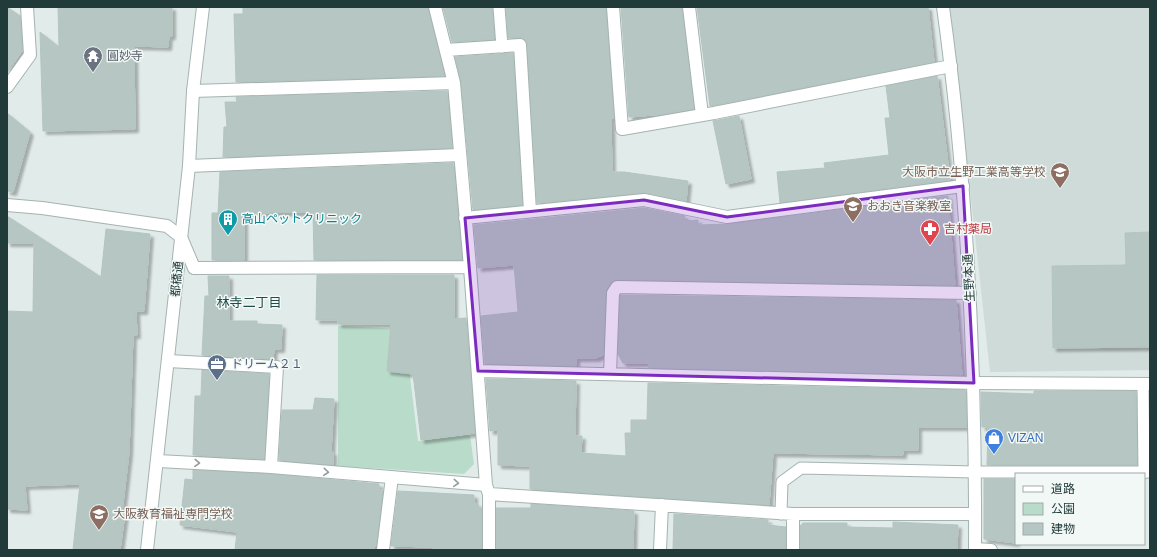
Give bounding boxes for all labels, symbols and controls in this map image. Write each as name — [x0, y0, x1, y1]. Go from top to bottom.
temple icon: 圓妙寺 — [82, 45, 104, 73]
place label: 圓妙寺 — [107, 49, 143, 63]
school or university icon: 大阪市立生野工業高等学校 — [1049, 161, 1071, 189]
place label: 大阪市立生野工業高等学校 — [902, 165, 1046, 179]
school or university icon: おおき音楽教室 — [842, 195, 864, 223]
place label: おおき音楽教室 — [867, 199, 951, 213]
building icon: 高山ペットクリニック — [217, 208, 239, 236]
place label: 高山ペットクリニック — [242, 212, 362, 226]
pharmacy icon: 吉村薬局 — [919, 218, 941, 246]
place label: 吉村薬局 — [944, 222, 992, 236]
street label: 生野本通 — [961, 254, 977, 302]
street label: 都橋通 — [168, 260, 186, 298]
district label: 林寺二丁目 — [216, 295, 282, 310]
office icon: ドリーム２１ — [206, 353, 228, 381]
place label: ドリーム２１ — [231, 357, 303, 371]
shop icon: VIZAN — [983, 427, 1005, 455]
place label: VIZAN — [1008, 431, 1043, 445]
one-way arrow — [194, 458, 200, 467]
one-way arrow — [323, 467, 329, 476]
legend — [1015, 473, 1145, 545]
one-way arrow — [453, 478, 459, 487]
text: 道路 — [1051, 482, 1075, 496]
text: 公園 — [1051, 502, 1075, 516]
school or university icon: 大阪教育福祉専門学校 — [88, 503, 110, 531]
place label: 大阪教育福祉専門学校 — [113, 507, 233, 521]
text: 建物 — [1051, 522, 1075, 536]

